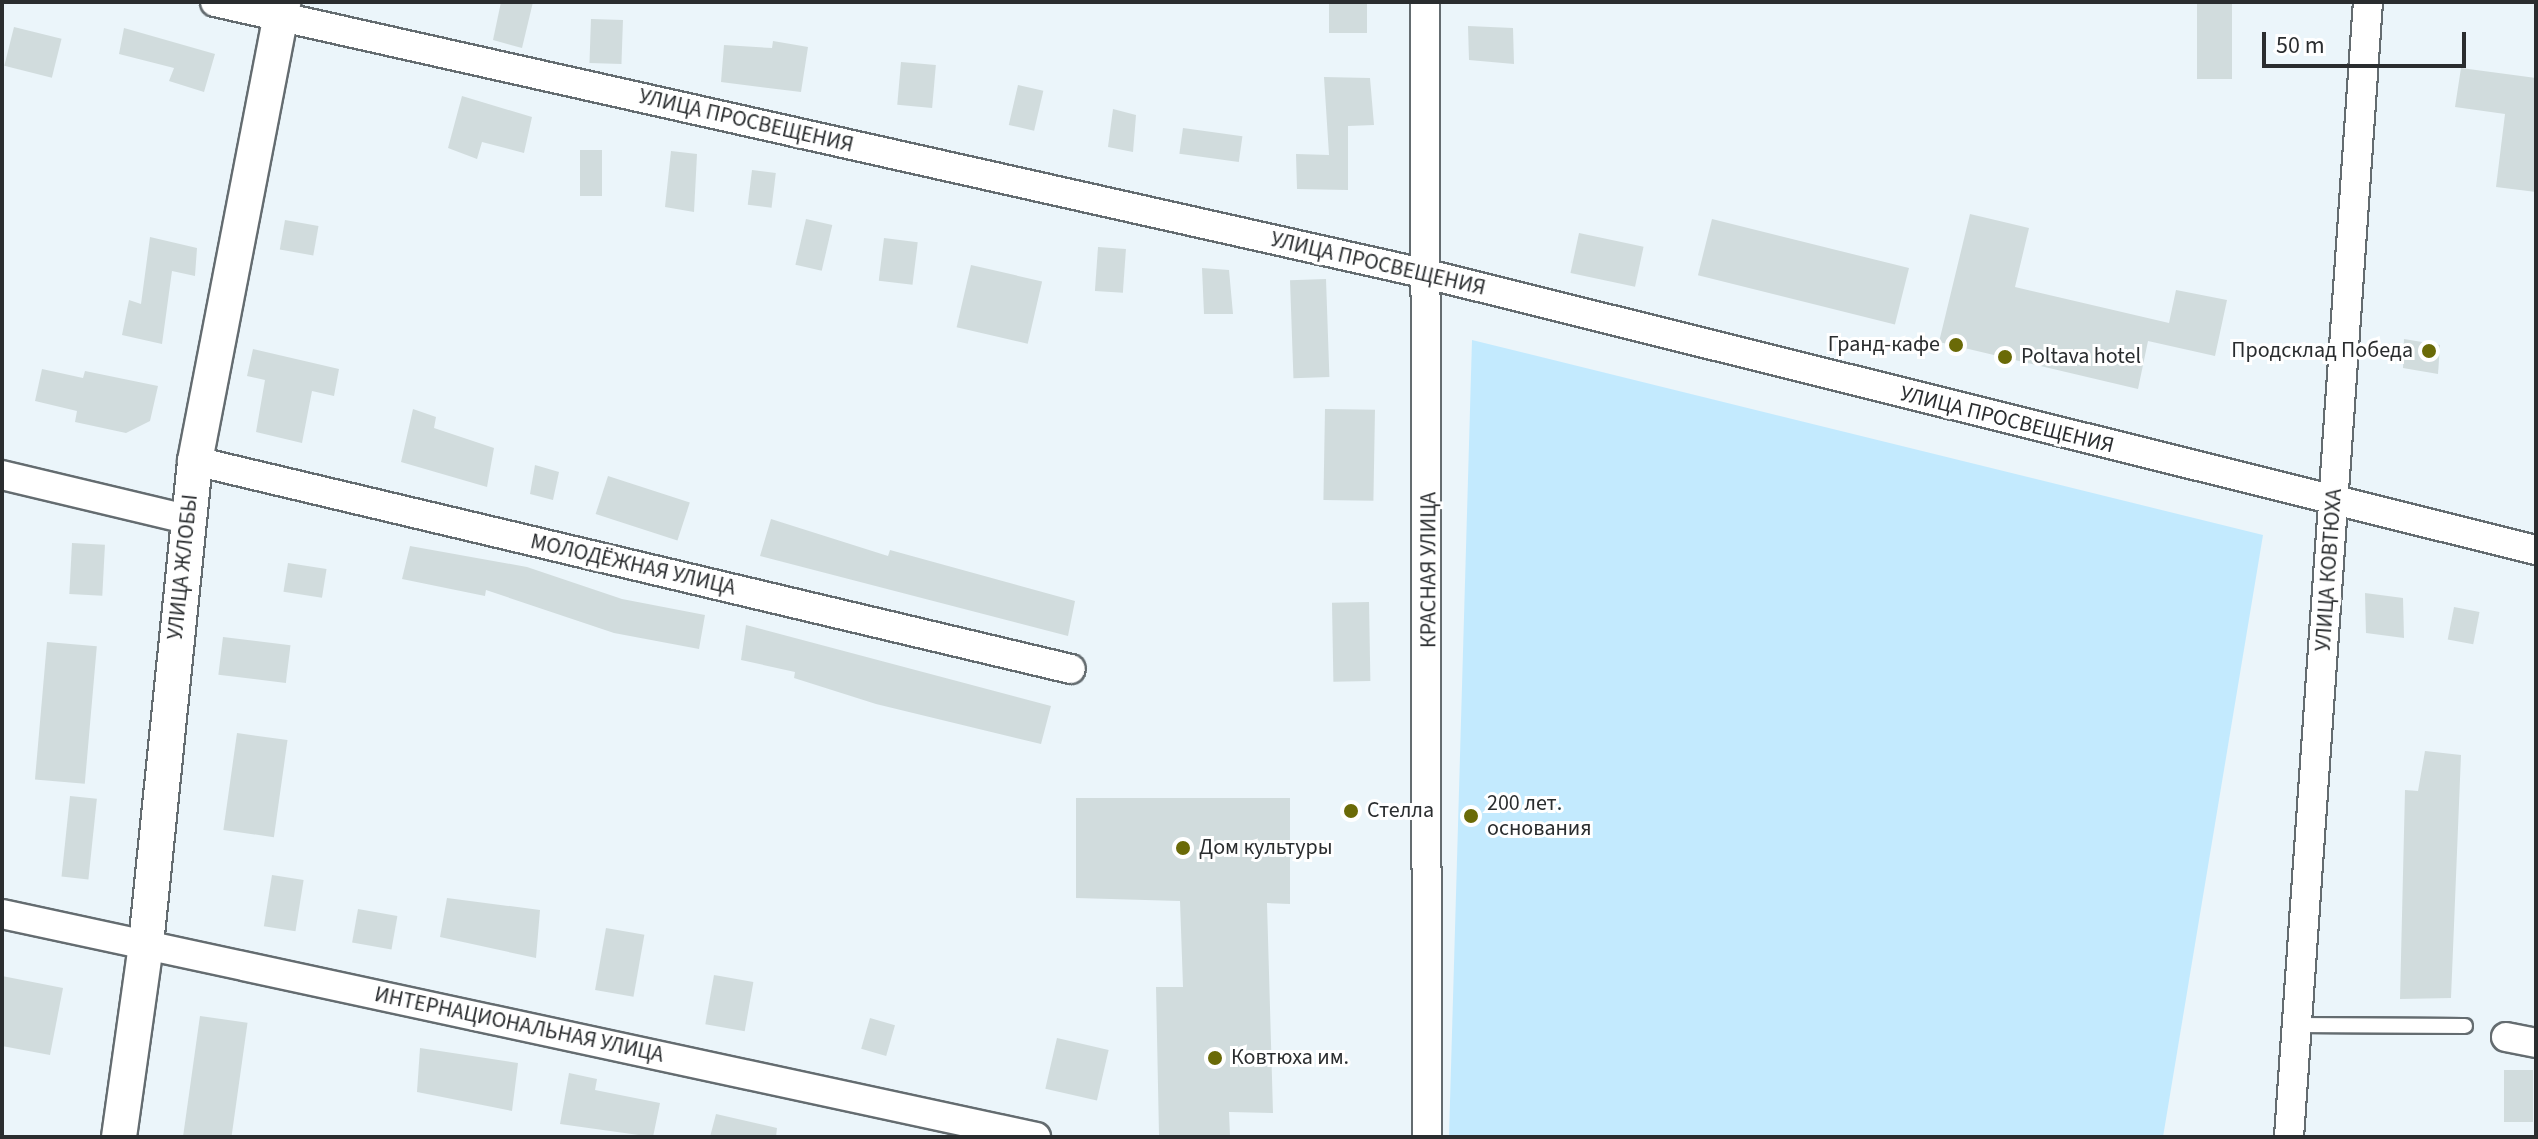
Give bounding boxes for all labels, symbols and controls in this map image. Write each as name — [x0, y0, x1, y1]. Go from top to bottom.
scale bar — [2266, 16, 2470, 66]
text: 50 m — [2276, 28, 2325, 63]
street label: УЛИЦА ПРОСВЕЩЕНИЯ — [636, 83, 856, 159]
street label: УЛИЦА ПРОСВЕЩЕНИЯ — [1268, 226, 1488, 302]
place label: Гранд-кафе — [1828, 332, 1940, 358]
marker: Гранд-кафе — [1947, 336, 1965, 354]
place label: Продсклад Победа — [2231, 338, 2413, 364]
marker: Продсклад Победа — [2420, 342, 2438, 360]
place label: Poltava hotel — [2021, 344, 2141, 370]
marker: Poltava hotel — [1996, 348, 2014, 366]
street label: УЛИЦА ПРОСВЕЩЕНИЯ — [1897, 381, 2117, 459]
street label: УЛИЦА КОВТЮХА — [2310, 488, 2348, 652]
street label: КРАСНАЯ УЛИЦА — [1416, 492, 1442, 648]
street label: УЛИЦА ЖЛОБЫ — [162, 493, 204, 641]
street label: МОЛОДЁЖНАЯ УЛИЦА — [528, 529, 738, 601]
place label: 200 лет. основания — [1487, 790, 1592, 842]
place label: Стелла — [1367, 798, 1434, 824]
marker: Стелла — [1342, 802, 1360, 820]
marker: 200 лет. основания — [1462, 807, 1480, 825]
place label: Дом культуры — [1199, 835, 1332, 861]
marker: Дом культуры — [1174, 839, 1192, 857]
street label: ИНТЕРНАЦИОНАЛЬНАЯ УЛИЦА — [372, 981, 666, 1069]
place label: Ковтюха им. — [1231, 1045, 1349, 1071]
marker: Ковтюха им. — [1206, 1049, 1224, 1067]

